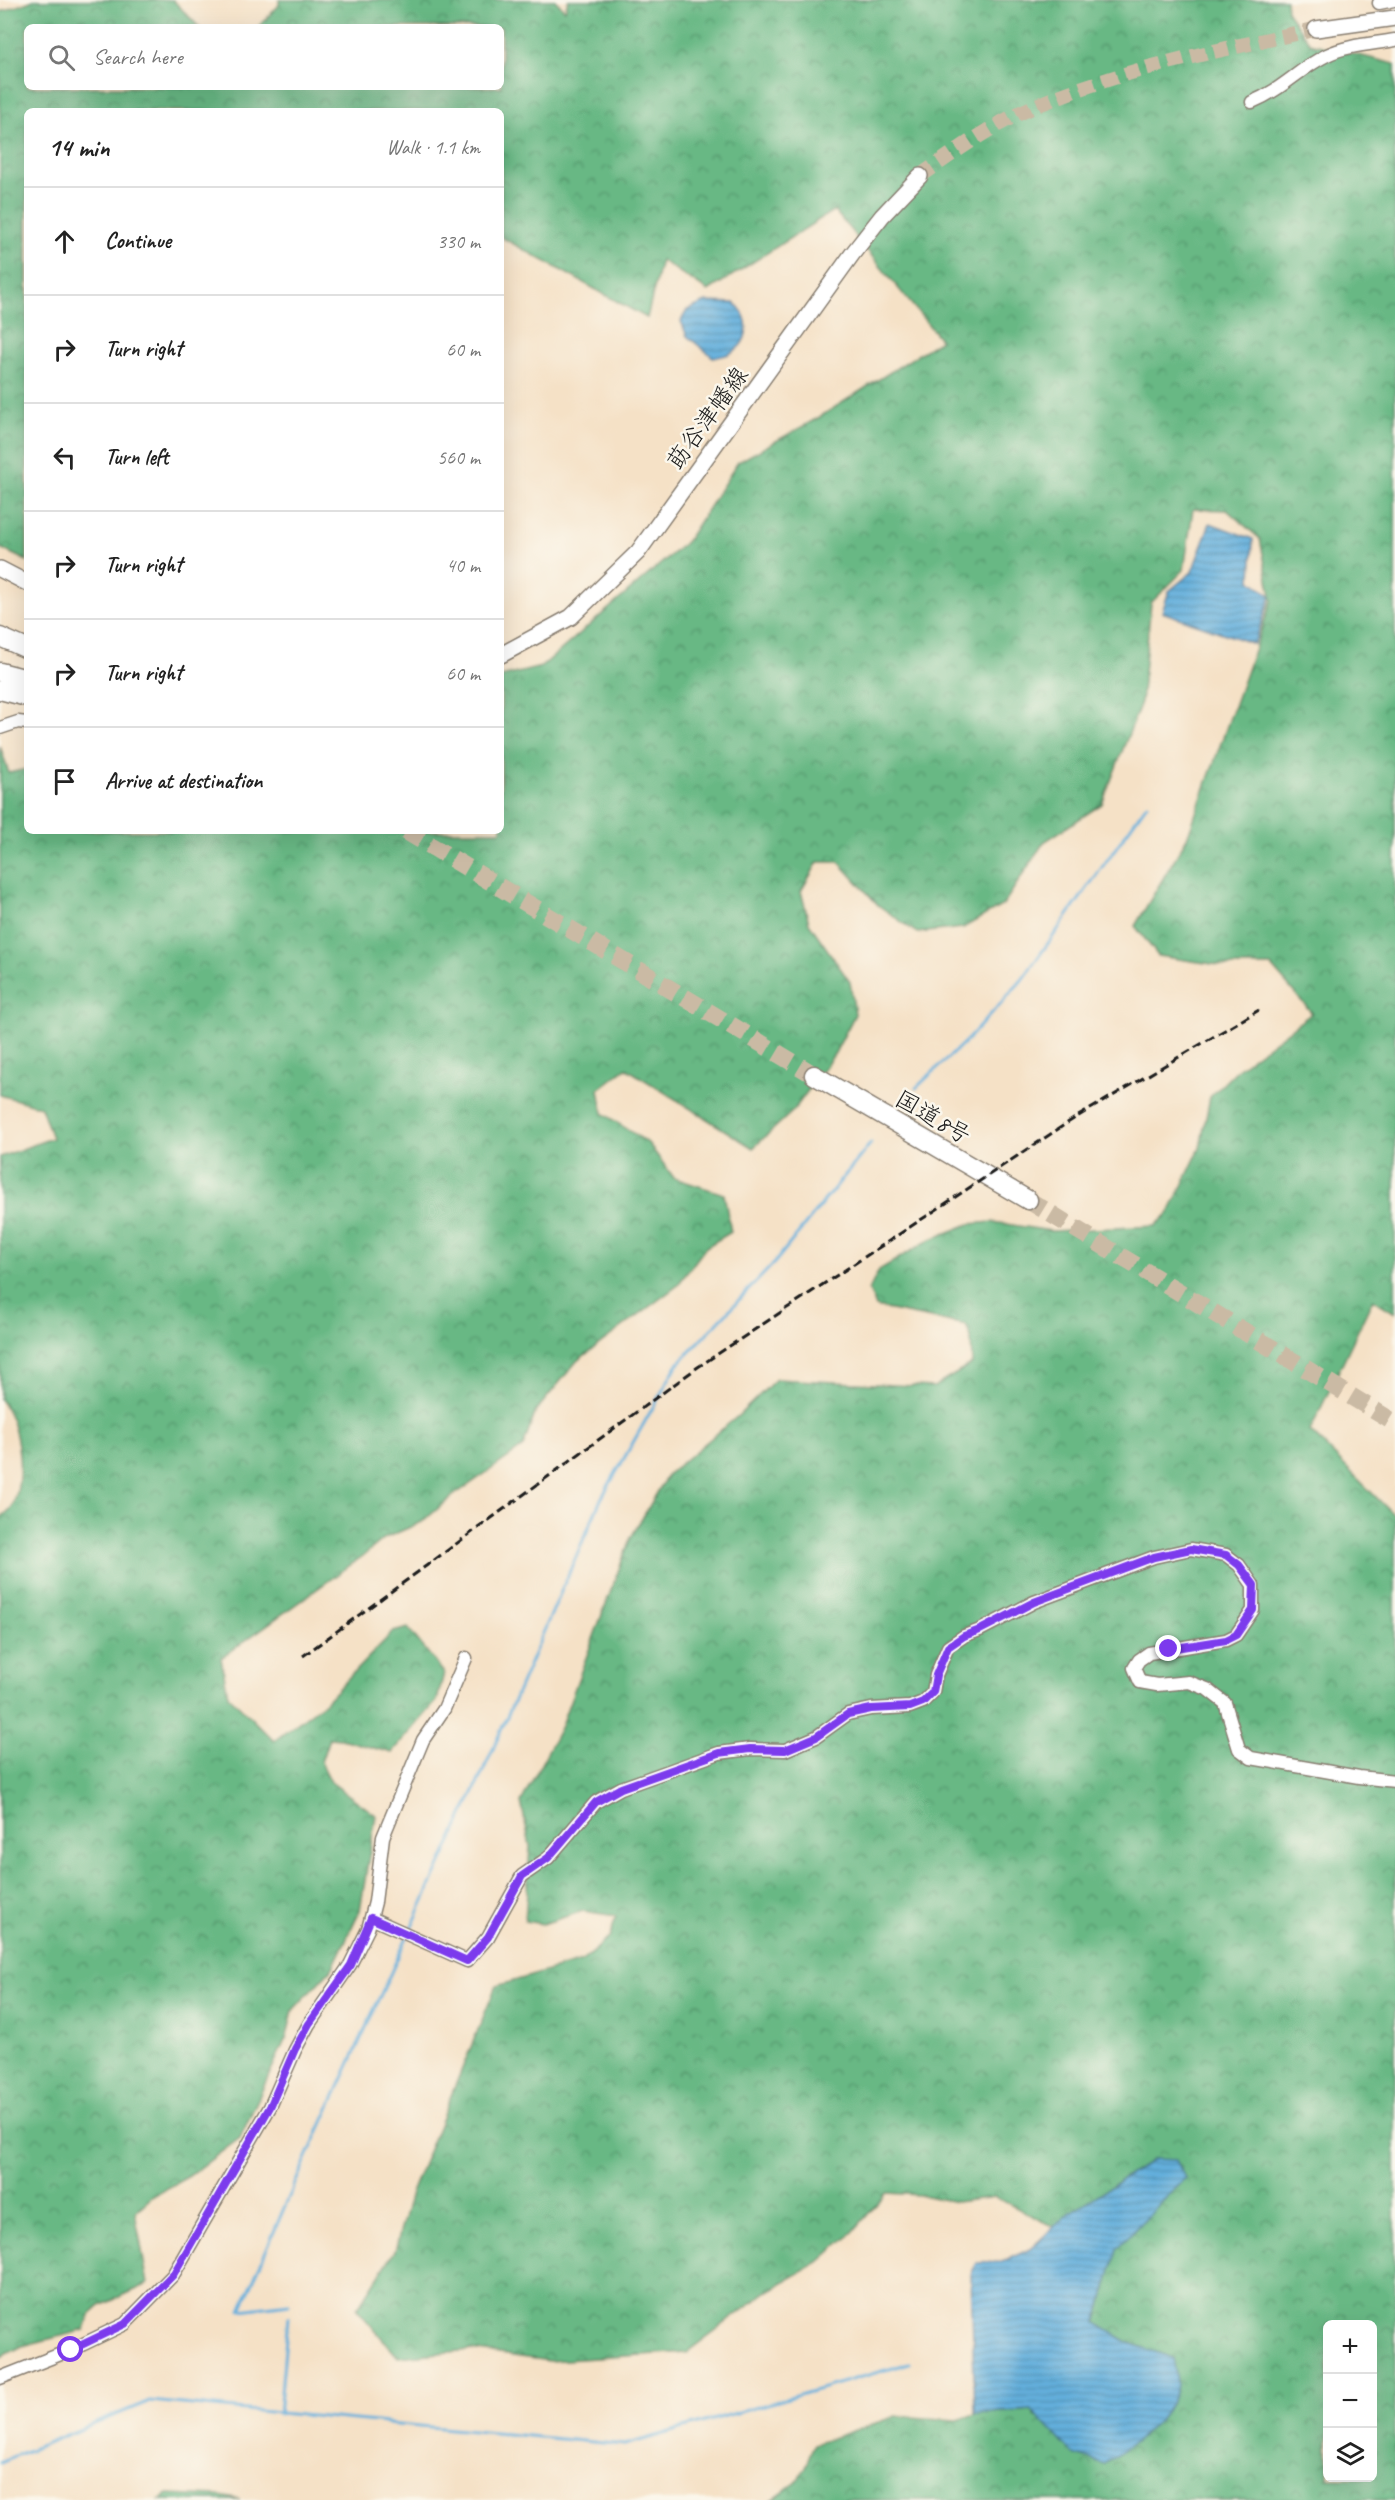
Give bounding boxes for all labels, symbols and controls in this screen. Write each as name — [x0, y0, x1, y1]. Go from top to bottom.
search box — [24, 24, 504, 90]
icon: search — [45, 41, 78, 74]
text: Search here — [93, 43, 183, 71]
text: 14 min — [48, 131, 110, 164]
text: Walk · 1.1 km — [386, 135, 480, 160]
icon: ahead — [48, 225, 81, 258]
text: Continue — [105, 227, 171, 255]
text: 330 m — [437, 229, 480, 254]
icon: right — [48, 333, 81, 366]
text: Turn right — [105, 335, 182, 363]
text: 60 m — [446, 337, 480, 362]
street label: 莇谷津幡線 — [660, 361, 754, 475]
icon: left — [48, 441, 81, 474]
text: Turn left — [105, 443, 169, 471]
text: 560 m — [437, 445, 480, 470]
icon: right — [48, 549, 81, 582]
text: Turn right — [105, 551, 182, 579]
text: 40 m — [446, 553, 480, 578]
icon: right — [48, 657, 81, 690]
text: Turn right — [105, 659, 182, 687]
text: 60 m — [446, 661, 480, 686]
icon: arrive — [48, 765, 81, 798]
text: Arrive at destination — [105, 767, 262, 795]
street label: 国道8号 — [890, 1083, 976, 1151]
route end — [1155, 1635, 1181, 1661]
map controls — [1323, 2320, 1377, 2482]
button: + — [1323, 2320, 1377, 2374]
route start — [57, 2336, 83, 2362]
button: − — [1323, 2374, 1377, 2428]
button: layers — [1323, 2428, 1377, 2482]

